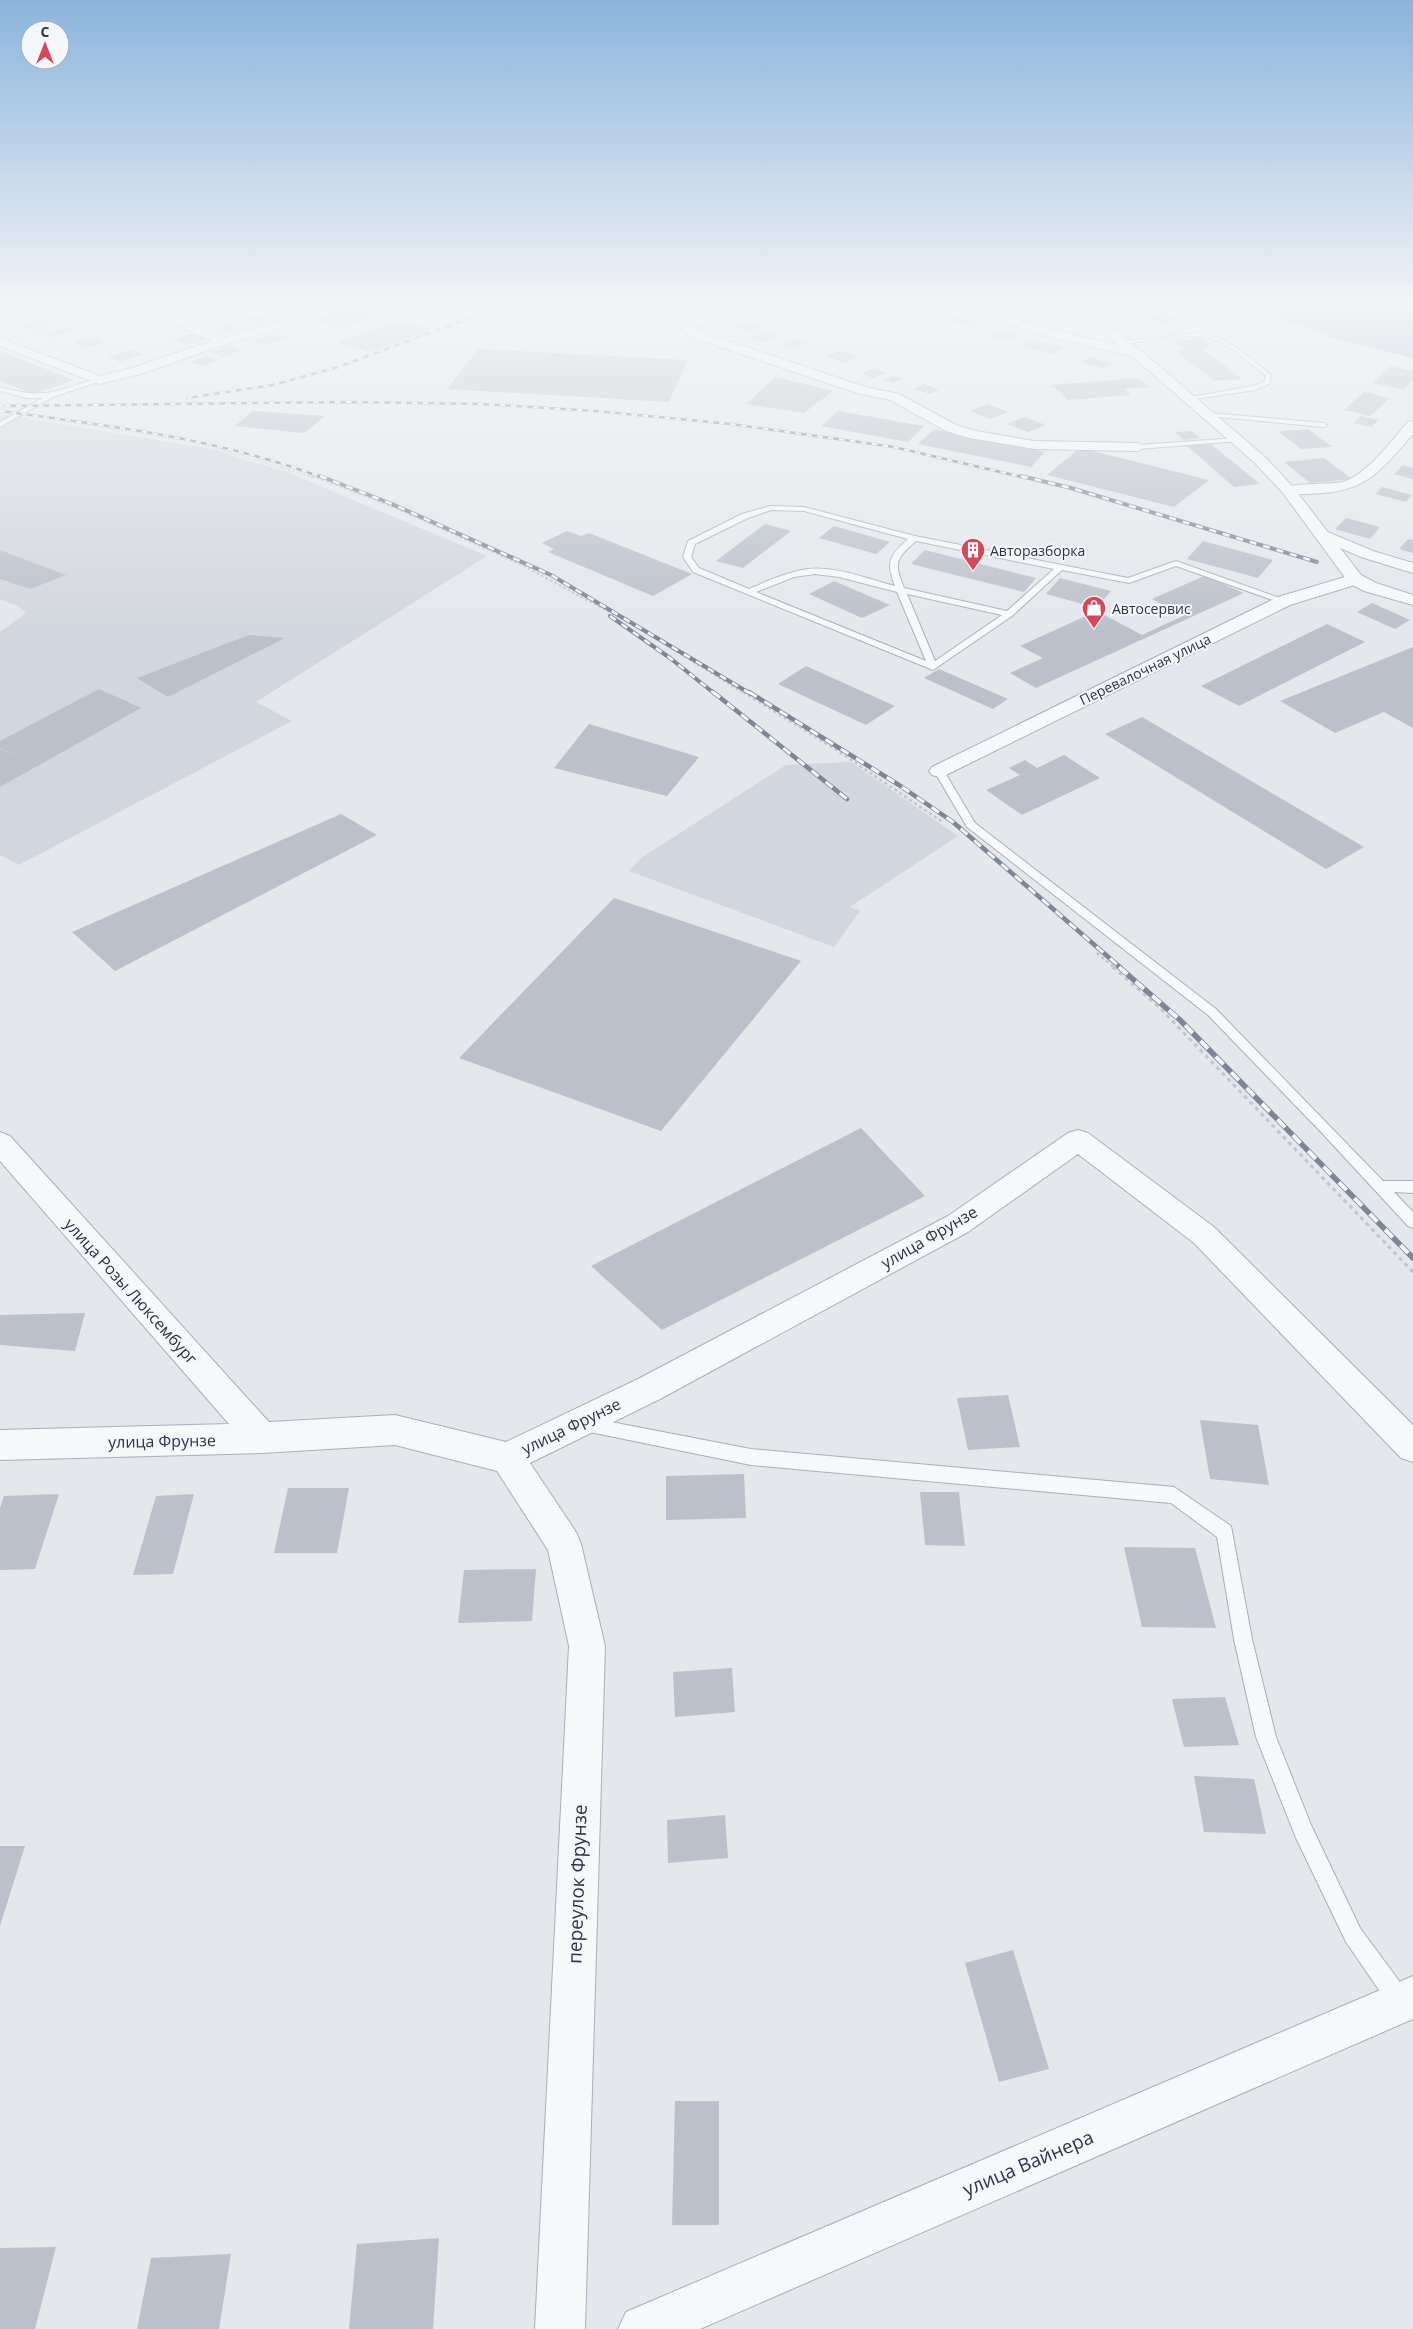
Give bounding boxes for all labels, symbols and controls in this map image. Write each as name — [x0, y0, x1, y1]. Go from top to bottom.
north arrow — [20, 20, 70, 70]
text: С — [41, 22, 50, 41]
building icon: Авторазборка — [960, 537, 986, 571]
place label: Авторазборка — [990, 541, 1085, 560]
shop icon: Автосервис — [1081, 595, 1107, 629]
place label: Автосервис — [1112, 599, 1191, 618]
street label: Перевалочная улица — [1076, 629, 1214, 709]
street label: улица Фрунзе — [877, 1201, 981, 1273]
street label: улица Розы Люксембург — [60, 1213, 203, 1369]
street label: улица Фрунзе — [518, 1392, 624, 1460]
street label: улица Фрунзе — [108, 1429, 216, 1453]
street label: переулок Фрунзе — [561, 1804, 593, 1964]
street label: улица Вайнера — [959, 2124, 1097, 2202]

